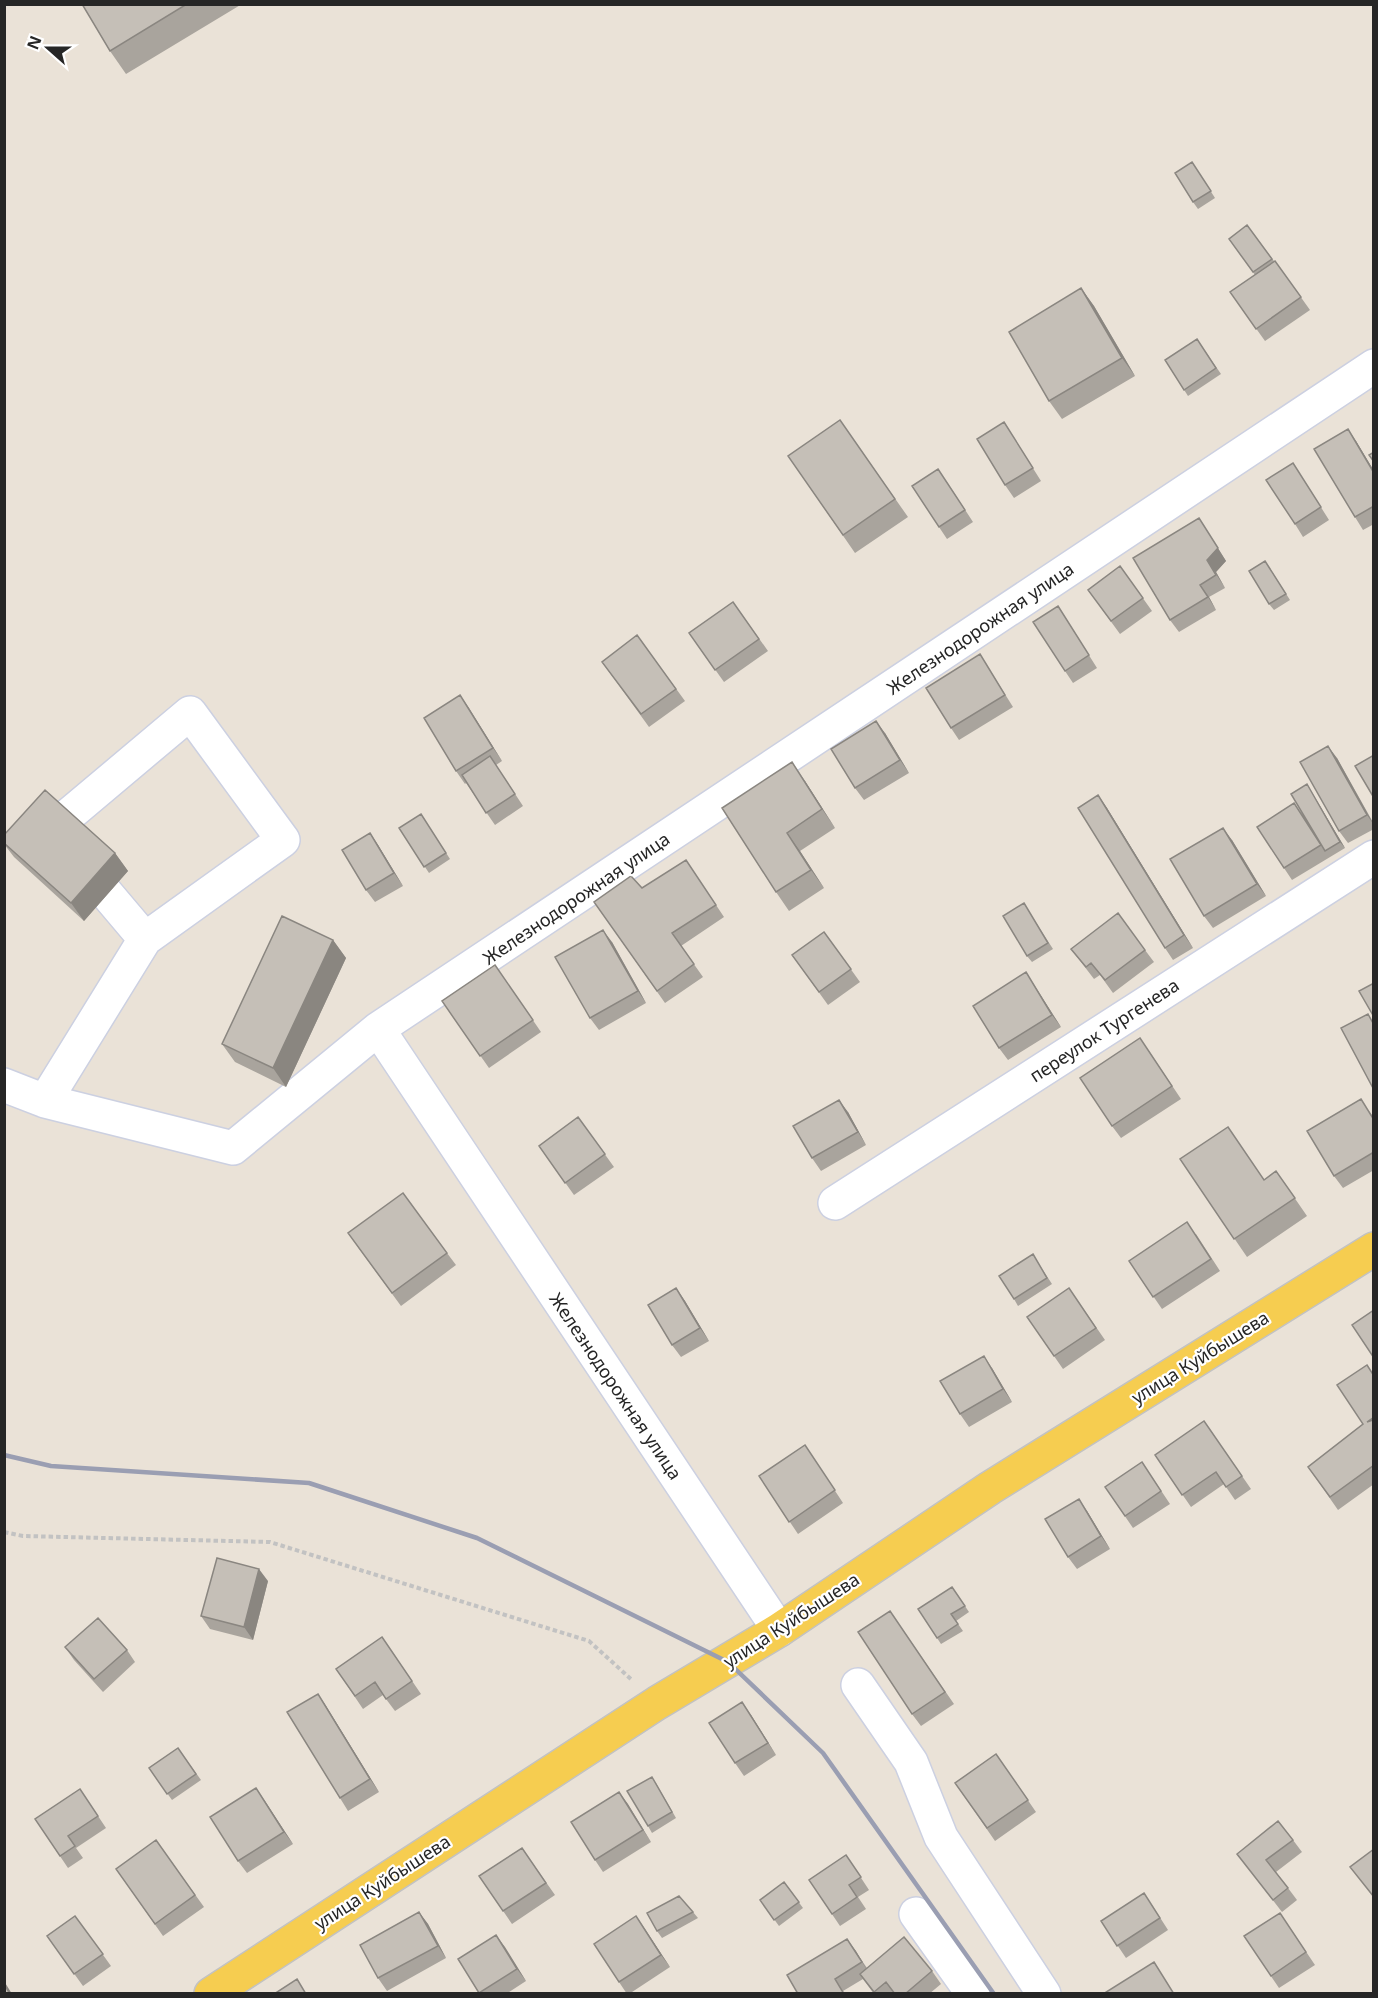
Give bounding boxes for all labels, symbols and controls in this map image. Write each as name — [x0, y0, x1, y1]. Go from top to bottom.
north arrow — [18, 18, 78, 78]
text: N — [21, 33, 47, 53]
street label: Железнодорожная улица — [882, 556, 1078, 700]
street label: Железнодорожная улица — [478, 826, 674, 970]
street label: переулок Тургенева — [1025, 973, 1183, 1087]
street label: Железнодорожная улица — [544, 1288, 688, 1484]
street label: улица Куйбышева — [1127, 1305, 1273, 1409]
street label: улица Куйбышева — [718, 1567, 864, 1673]
street label: улица Куйбышева — [309, 1829, 455, 1935]

